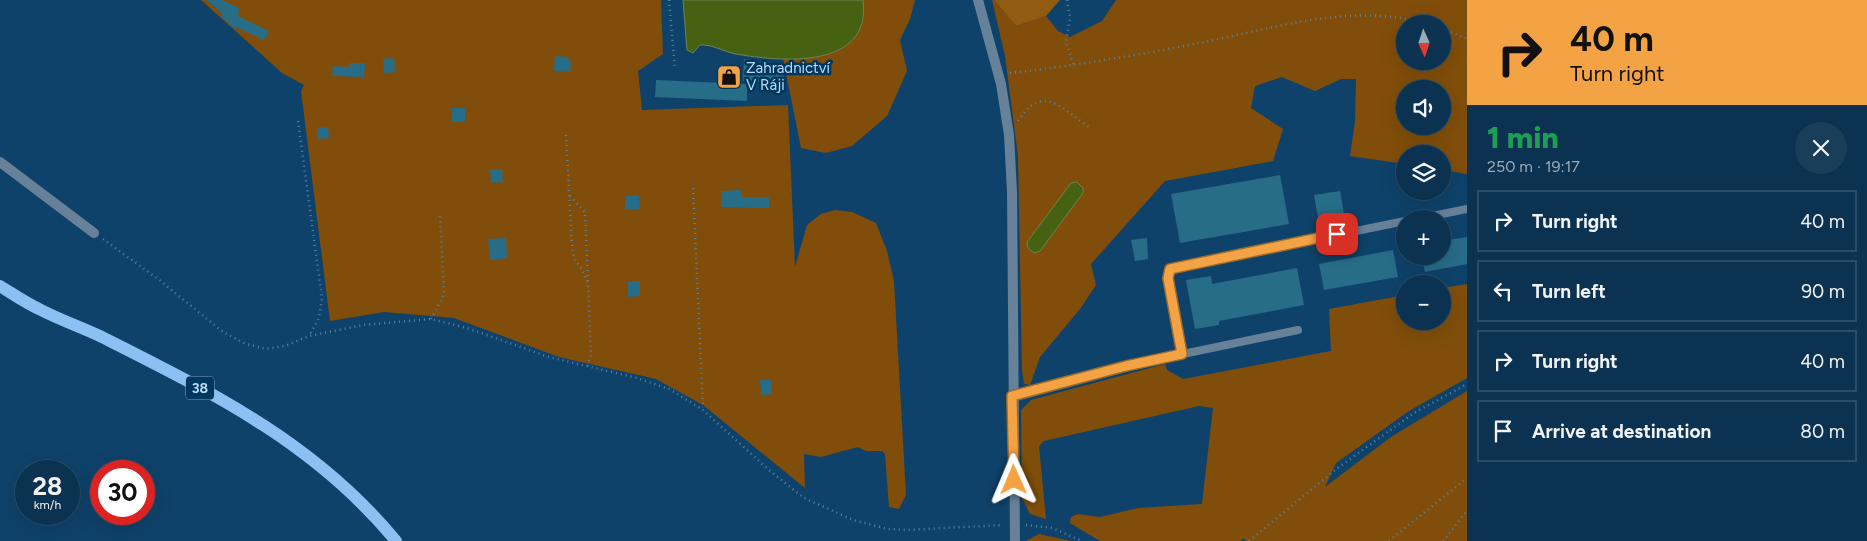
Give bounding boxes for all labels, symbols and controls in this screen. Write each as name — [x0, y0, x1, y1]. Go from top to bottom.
north arrow — [1396, 15, 1451, 70]
map controls — [1396, 15, 1451, 330]
text: 40 m — [1570, 18, 1654, 60]
icon: right — [1487, 20, 1552, 85]
place label: Zahradnictví V Ráji — [746, 59, 832, 94]
text: Turn right — [1570, 60, 1665, 87]
shop icon: Zahradnictví V Ráji — [716, 64, 742, 90]
button: sound — [1396, 80, 1451, 135]
text: 1 min — [1487, 119, 1559, 156]
button: close — [1795, 122, 1847, 174]
button: layers — [1396, 145, 1451, 200]
text: 250 m · 19:17 — [1487, 157, 1580, 176]
icon: right — [1489, 207, 1517, 235]
button: + — [1396, 210, 1451, 265]
text: Turn right — [1532, 210, 1618, 233]
text: 40 m — [1800, 210, 1845, 233]
pin — [1316, 213, 1358, 255]
icon: arrive — [1323, 220, 1351, 248]
button: − — [1396, 275, 1451, 330]
icon: left — [1489, 277, 1517, 305]
text: Turn left — [1532, 280, 1606, 303]
text: 90 m — [1801, 280, 1845, 303]
icon: right — [1489, 347, 1517, 375]
text: Turn right — [1532, 350, 1618, 373]
text: 40 m — [1800, 350, 1845, 373]
road number: 38 — [186, 376, 214, 399]
icon: arrive — [1489, 417, 1517, 445]
text: Arrive at destination — [1532, 420, 1711, 443]
text: 80 m — [1800, 420, 1845, 443]
position arrow — [987, 453, 1039, 505]
speed limit sign: 30 — [90, 460, 155, 525]
text: 28 — [33, 471, 62, 501]
text: km/h — [34, 498, 61, 512]

